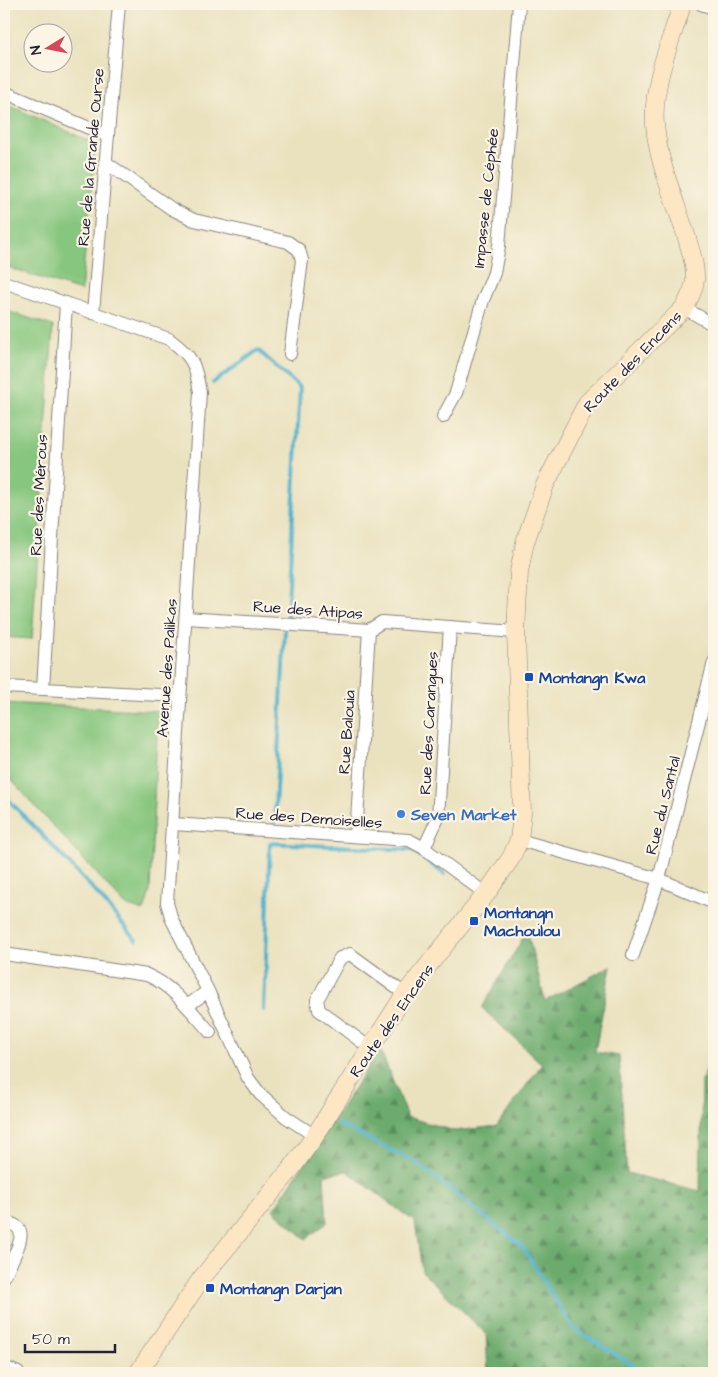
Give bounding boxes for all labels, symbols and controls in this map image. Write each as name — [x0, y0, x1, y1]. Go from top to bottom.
north arrow — [22, 22, 72, 72]
text: N — [26, 44, 47, 56]
street label: Rue de la Grande Ourse — [72, 67, 110, 247]
street label: Impasse de Céphée — [468, 127, 504, 269]
street label: Route des Encens — [578, 306, 687, 417]
street label: Rue des Mérous — [25, 434, 53, 556]
street label: Rue des Atipas — [252, 595, 364, 625]
street label: Avenue des Palikas — [151, 598, 183, 738]
street label: Rue des Carangues — [414, 651, 445, 795]
place label: Montangn Kwa — [539, 667, 646, 691]
marker: Montangn Kwa — [523, 671, 535, 683]
street label: Rue Balouia — [333, 689, 361, 775]
street label: Rue du Santal — [640, 754, 686, 857]
street label: Rue des Demoiselles — [235, 802, 383, 834]
place label: Seven Market — [410, 804, 517, 826]
marker: Seven Market — [395, 808, 407, 820]
place label: Montangn Machoulou — [484, 902, 560, 942]
marker: Montangn Machoulou — [468, 915, 480, 927]
street label: Route des Encens — [344, 960, 439, 1082]
place label: Montangn Darjan — [220, 1278, 342, 1302]
marker: Montangn Darjan — [204, 1282, 216, 1294]
scale bar — [25, 1322, 115, 1354]
text: 50 m — [32, 1329, 70, 1350]

